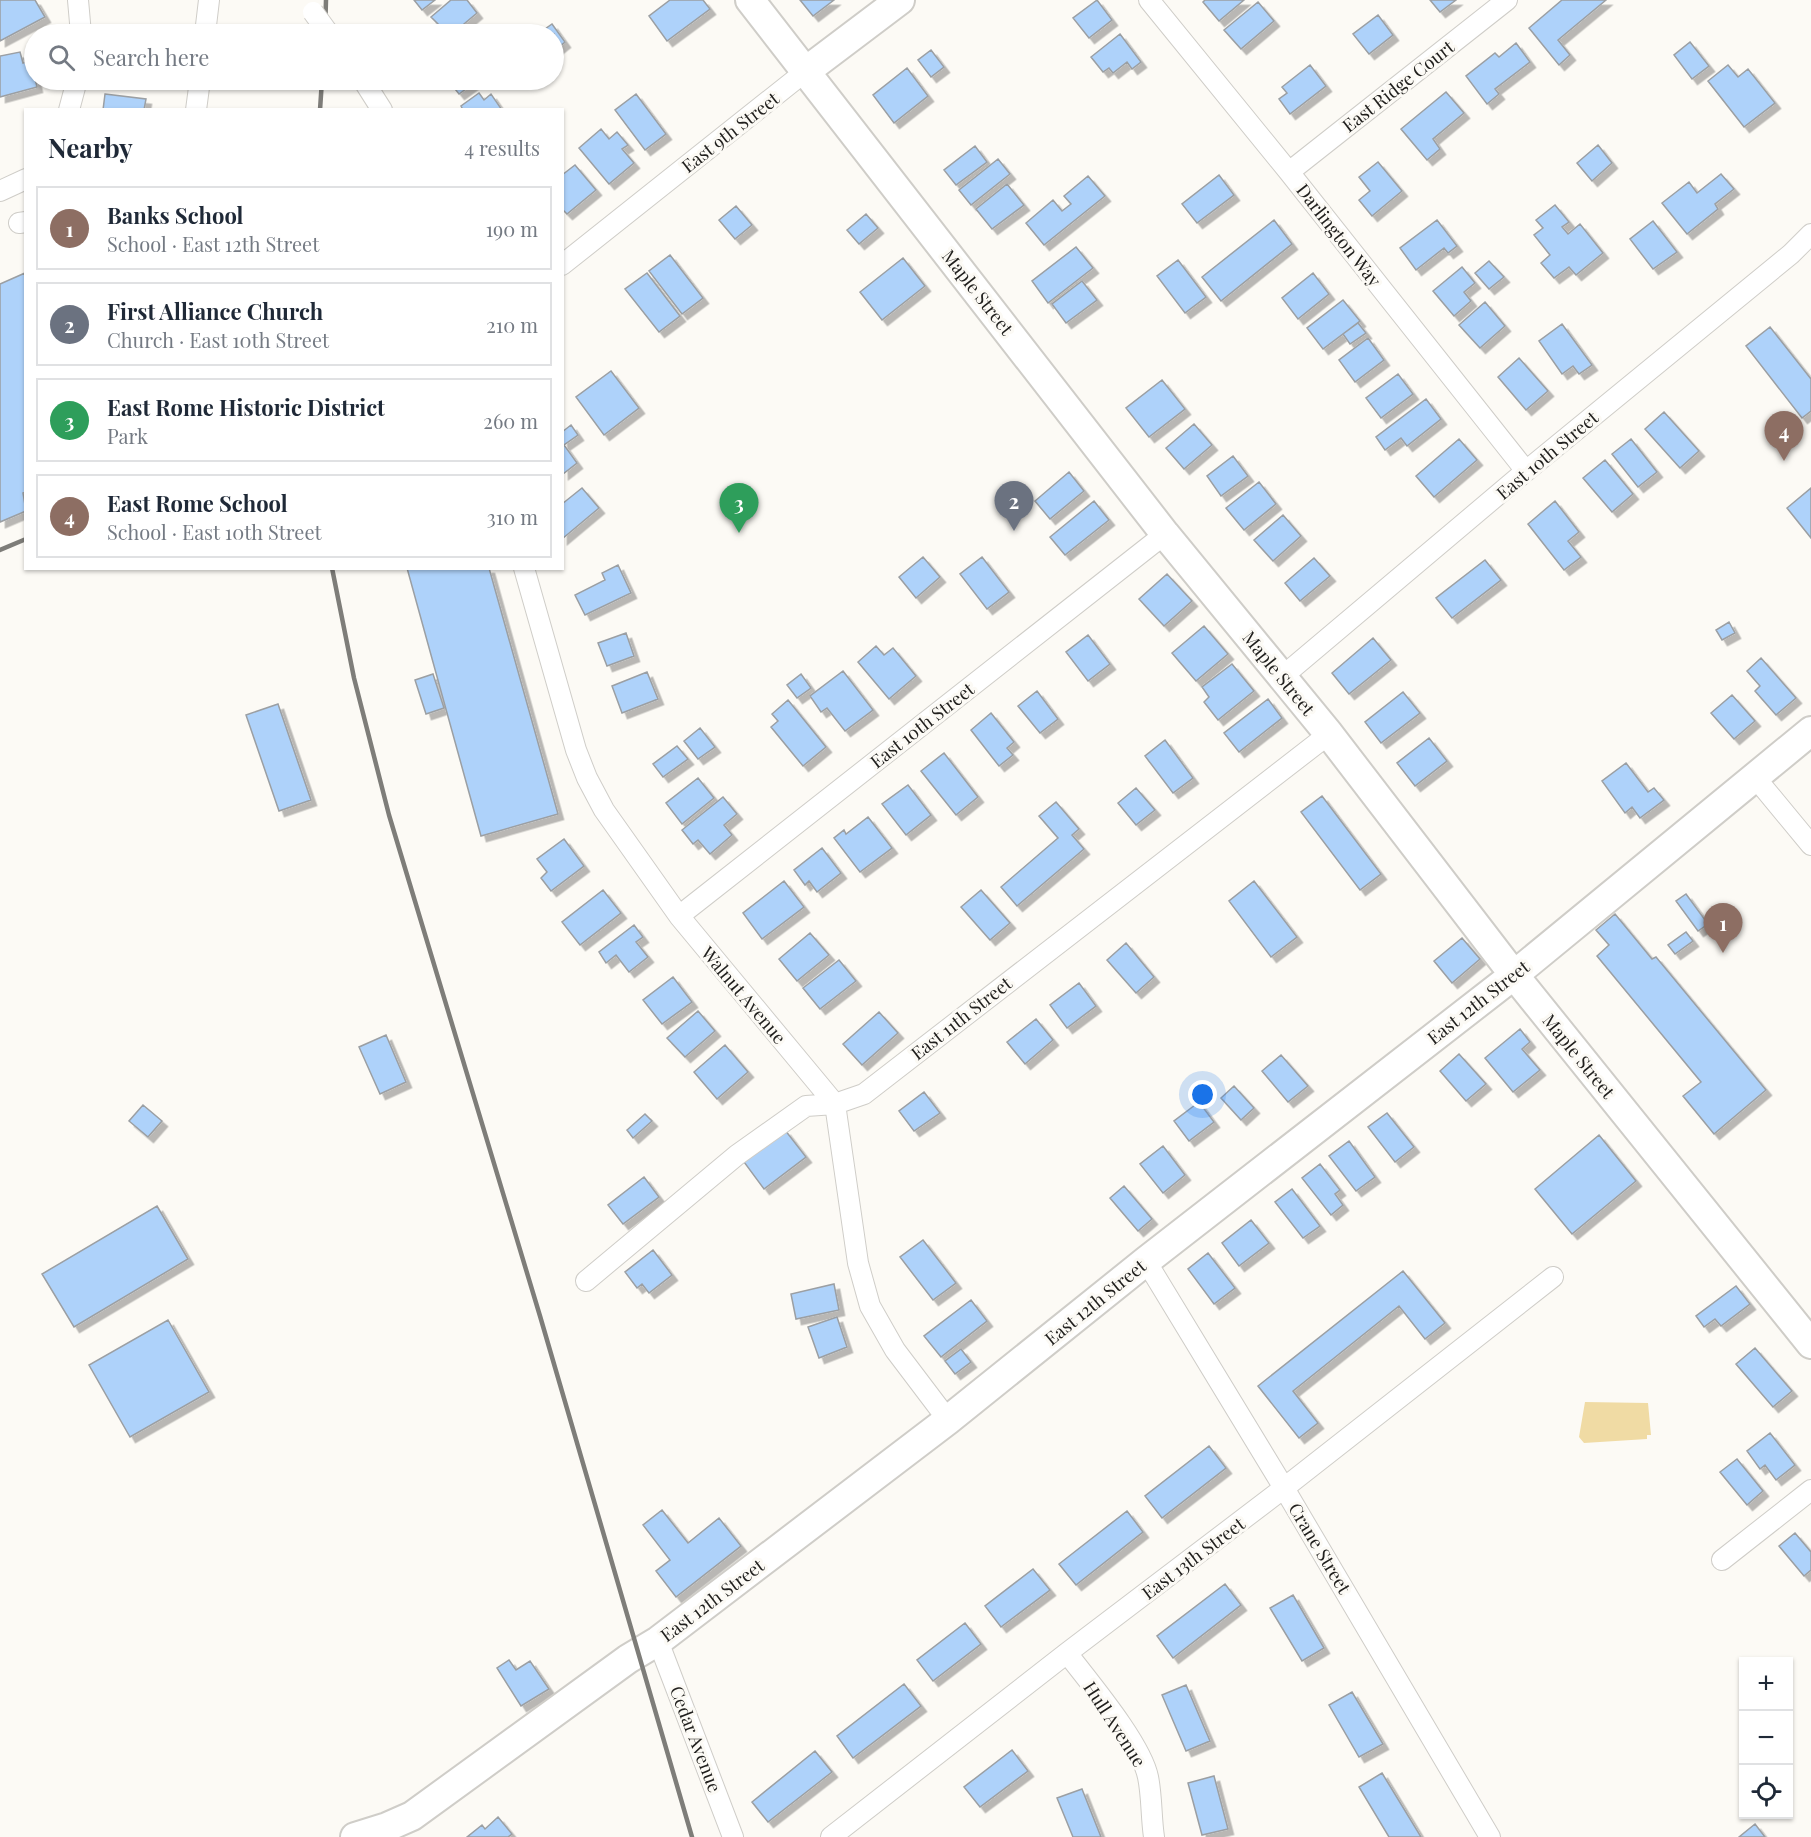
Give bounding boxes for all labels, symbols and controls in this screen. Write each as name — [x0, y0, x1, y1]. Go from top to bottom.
search box — [24, 24, 564, 90]
street label: East Ridge Court — [1337, 34, 1459, 137]
icon: search — [45, 41, 78, 74]
text: Search here — [93, 42, 209, 72]
street label: East 9th Street — [676, 86, 784, 178]
text: Nearby — [48, 130, 133, 165]
text: 4 results — [464, 134, 540, 161]
street label: Darlington Way — [1291, 179, 1387, 291]
text: Banks School — [107, 200, 243, 230]
text: 1 — [66, 215, 73, 242]
text: 190 m — [486, 215, 538, 242]
text: School · East 12th Street — [107, 230, 319, 257]
street label: Maple Street — [937, 244, 1019, 340]
text: First Alliance Church — [107, 296, 323, 326]
text: 2 — [64, 311, 75, 338]
text: 210 m — [486, 311, 538, 338]
text: Church · East 10th Street — [107, 326, 329, 353]
text: East Rome Historic District — [107, 392, 385, 422]
street label: East 10th Street — [1491, 405, 1603, 505]
text: 3 — [65, 407, 74, 434]
text: 260 m — [483, 407, 538, 434]
pin: 4 — [1764, 412, 1804, 461]
text: Park — [107, 422, 148, 449]
pin: 2 — [994, 482, 1034, 531]
pin: 3 — [720, 484, 758, 533]
text: East Rome School — [107, 488, 288, 518]
text: 4 — [64, 503, 75, 530]
text: 310 m — [487, 503, 538, 530]
text: School · East 10th Street — [107, 518, 322, 545]
street label: Maple Street — [1238, 626, 1321, 721]
street label: East 10th Street — [865, 676, 979, 773]
pin: 1 — [1704, 904, 1742, 953]
street label: Walnut Avenue — [696, 941, 792, 1049]
street label: East 12th Street — [1422, 954, 1535, 1049]
street label: East 11th Street — [906, 971, 1017, 1065]
street label: Maple Street — [1538, 1009, 1621, 1104]
your location — [1188, 1080, 1217, 1109]
street label: East 12th Street — [1039, 1253, 1151, 1350]
street label: Crane Street — [1283, 1498, 1357, 1598]
street label: East 13th Street — [1137, 1511, 1250, 1605]
street label: East 12th Street — [655, 1553, 769, 1647]
map controls — [1739, 1657, 1793, 1819]
button: + — [1739, 1657, 1793, 1711]
street label: Hull Avenue — [1078, 1677, 1152, 1771]
street label: Cedar Avenue — [665, 1682, 727, 1796]
button: − — [1739, 1711, 1793, 1765]
button: locate — [1739, 1765, 1793, 1819]

